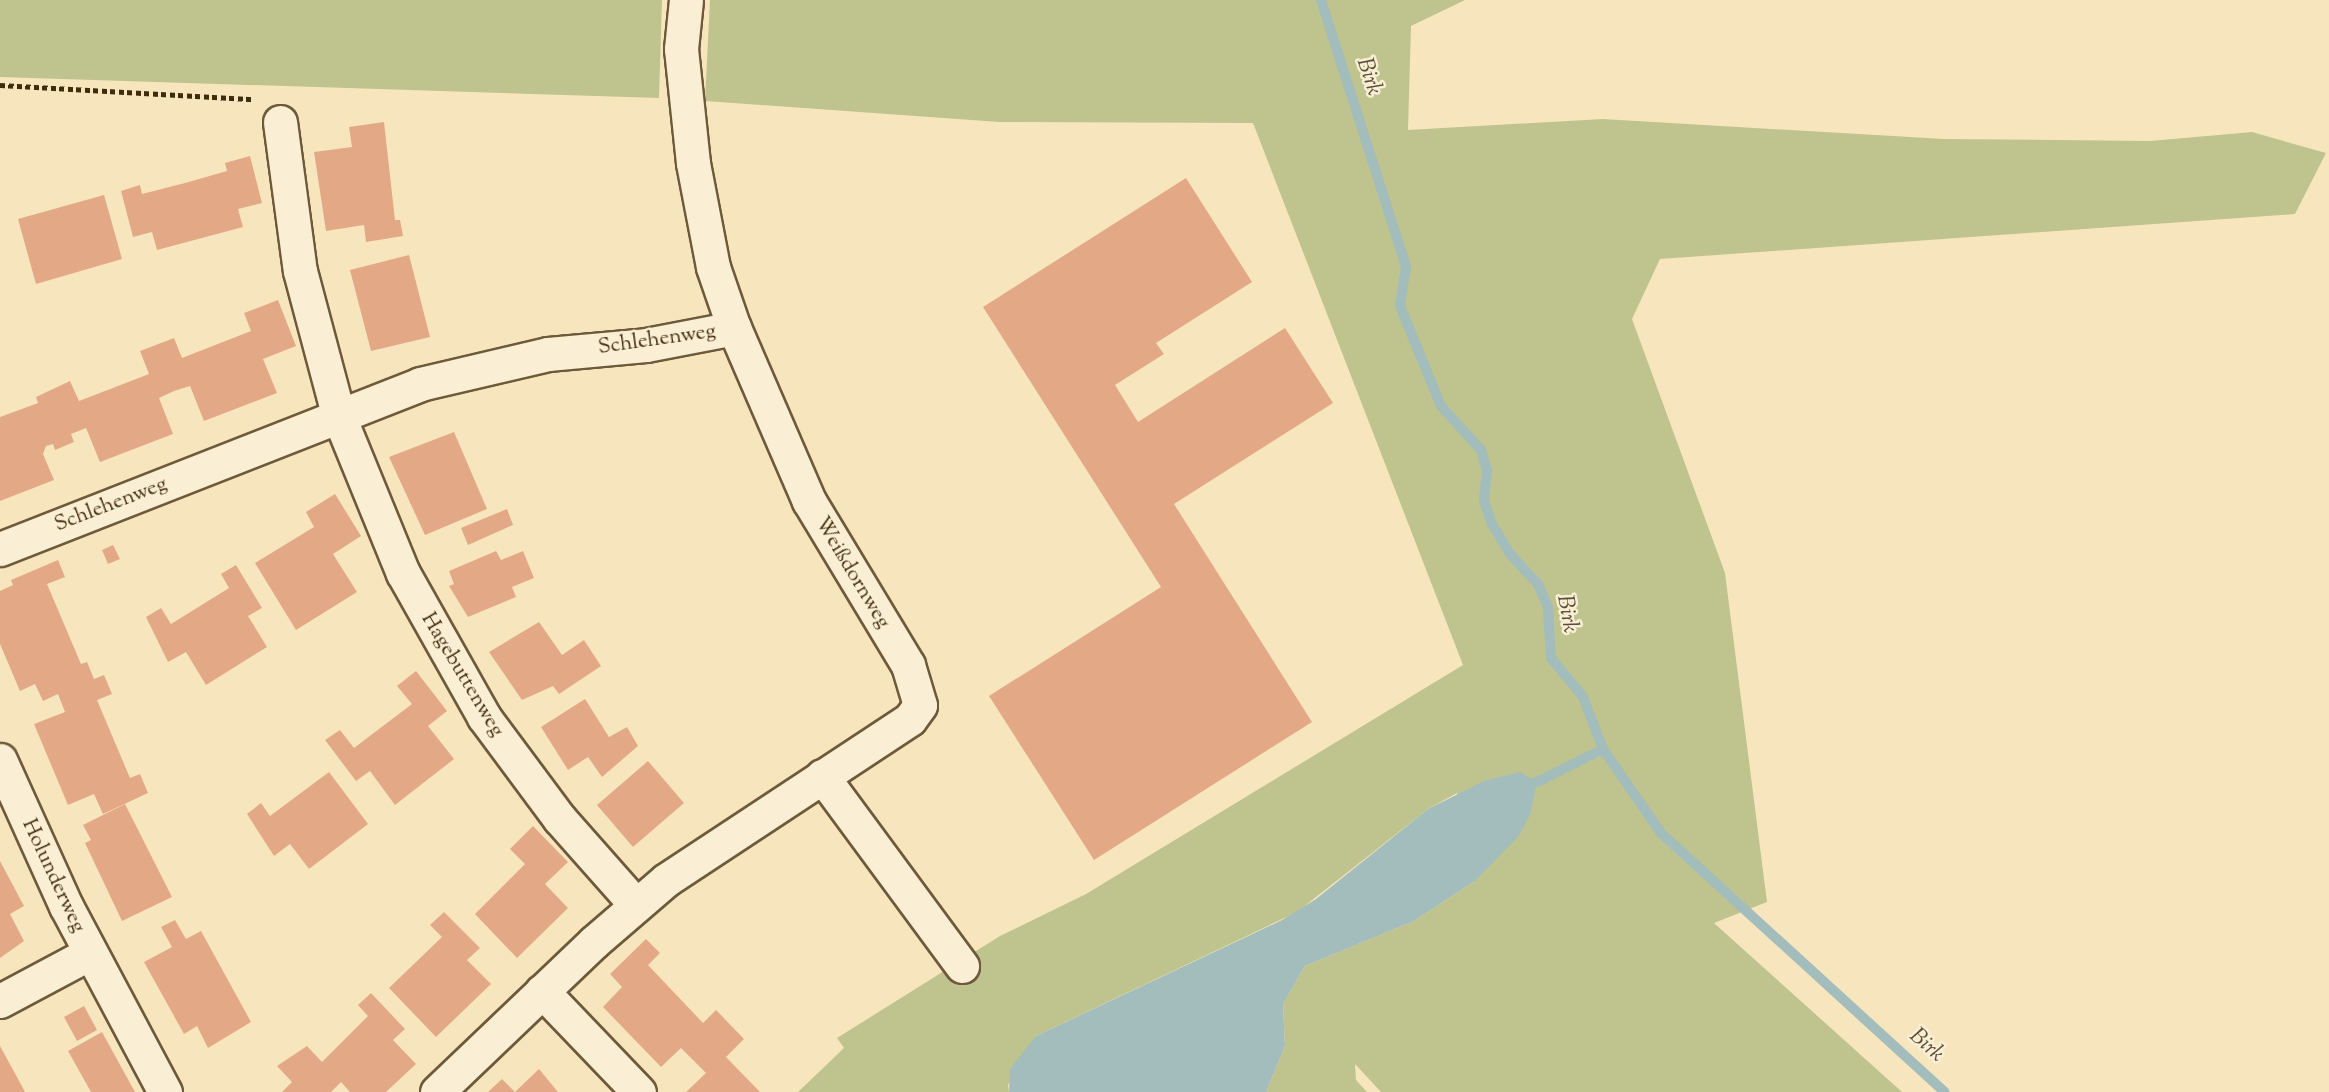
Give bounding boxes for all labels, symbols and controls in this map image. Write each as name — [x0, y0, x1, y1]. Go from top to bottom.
water label: Birk — [1349, 55, 1387, 99]
street label: Schlehenweg — [597, 319, 717, 361]
street label: Schlehenweg — [51, 472, 171, 538]
street label: Weißdornweg — [809, 512, 895, 634]
water label: Birk — [1549, 593, 1583, 635]
street label: Hagebuttenweg — [415, 608, 509, 742]
street label: Holunderweg — [16, 815, 90, 937]
water label: Birk — [1903, 1023, 1949, 1069]

